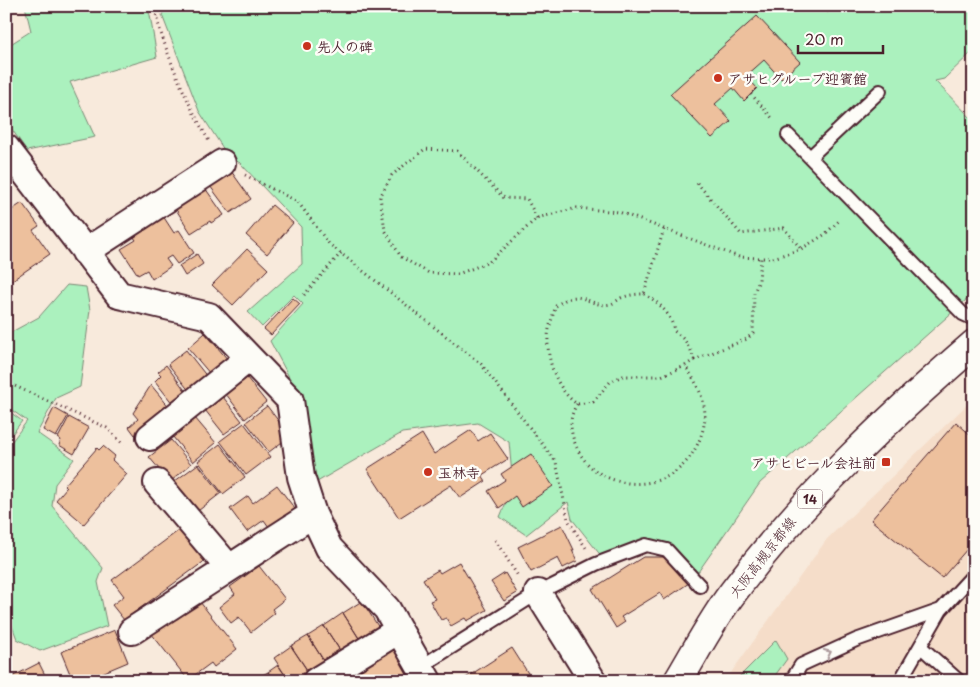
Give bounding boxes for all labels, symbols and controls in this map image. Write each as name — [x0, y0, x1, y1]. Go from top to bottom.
scale bar — [798, 22, 882, 54]
text: 20 m — [805, 27, 844, 50]
place label: 先人の碑 — [317, 36, 373, 57]
marker: 先人の碑 — [301, 40, 313, 52]
place label: アサヒグループ迎賓館 — [728, 68, 867, 89]
marker: アサヒグループ迎賓館 — [712, 72, 724, 84]
place label: アサヒビール会社前 — [751, 452, 876, 473]
marker: アサヒビール会社前 — [880, 456, 892, 468]
place label: 玉林寺 — [438, 462, 480, 483]
marker: 玉林寺 — [422, 466, 434, 478]
road number: 14 — [798, 489, 822, 508]
street label: 大阪高槻京都線 — [724, 512, 800, 602]
one-way arrow — [823, 648, 832, 659]

